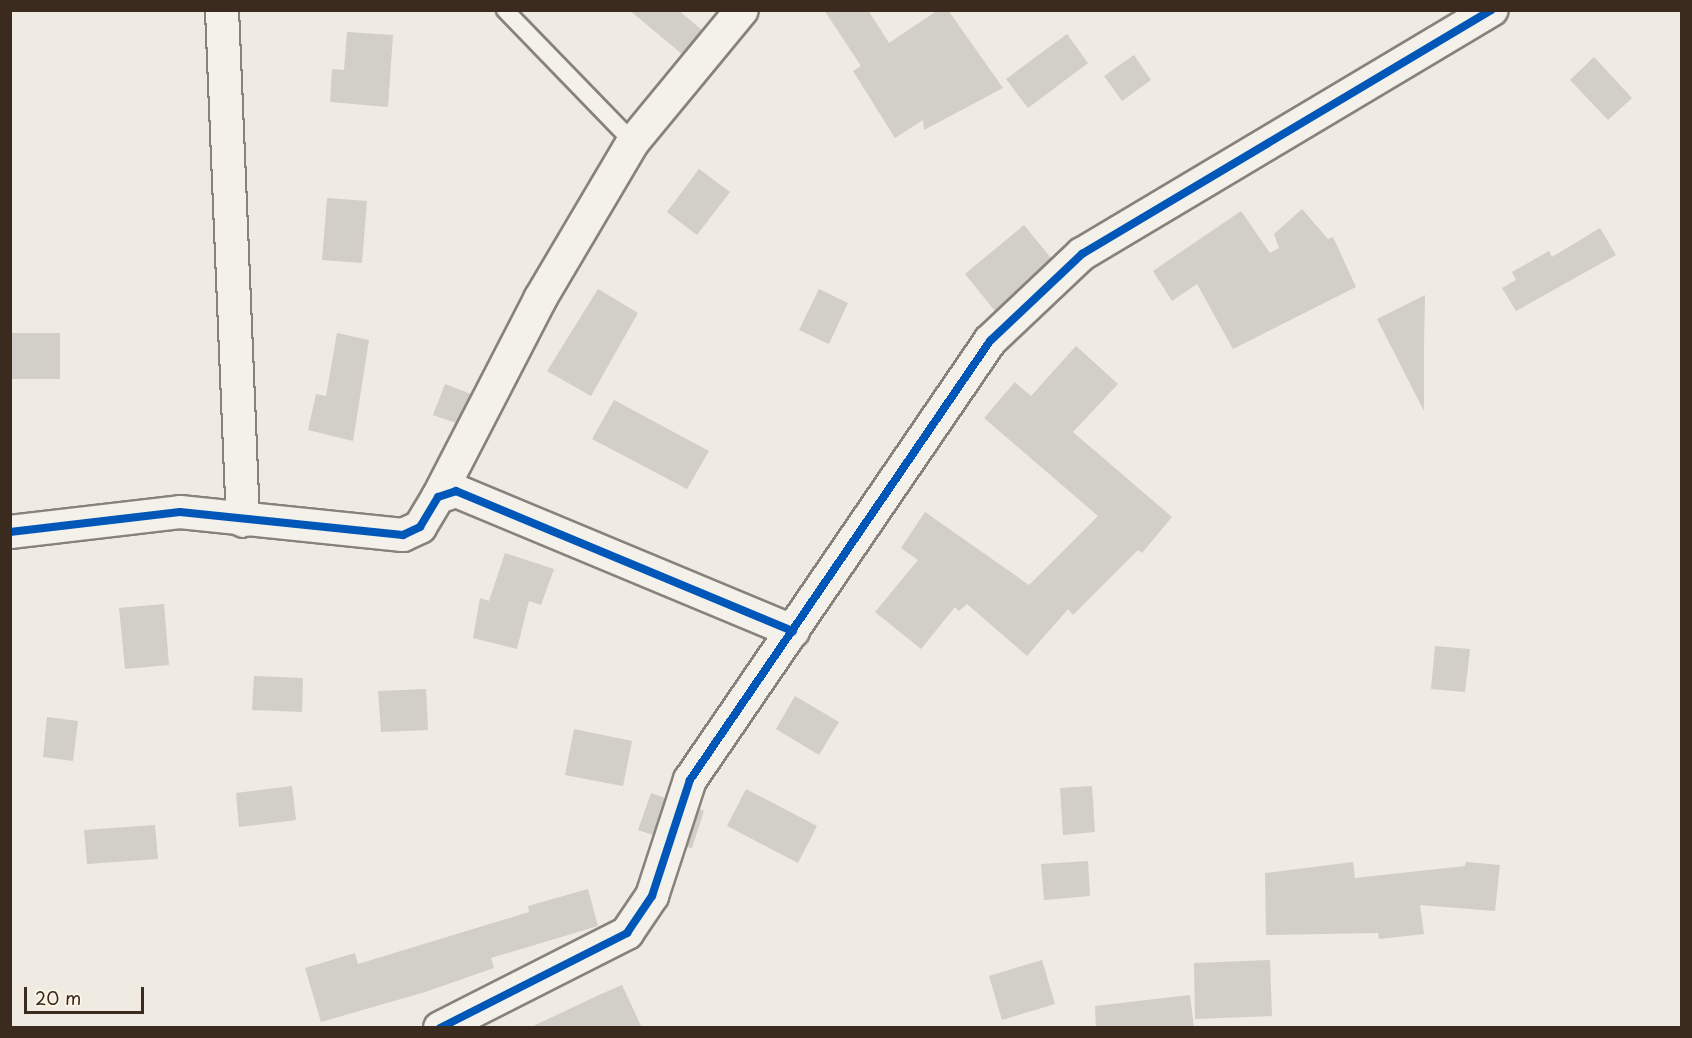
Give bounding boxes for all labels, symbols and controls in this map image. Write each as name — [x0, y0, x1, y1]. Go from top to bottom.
scale bar — [27, 975, 147, 1013]
text: 20 m — [35, 984, 81, 1011]

